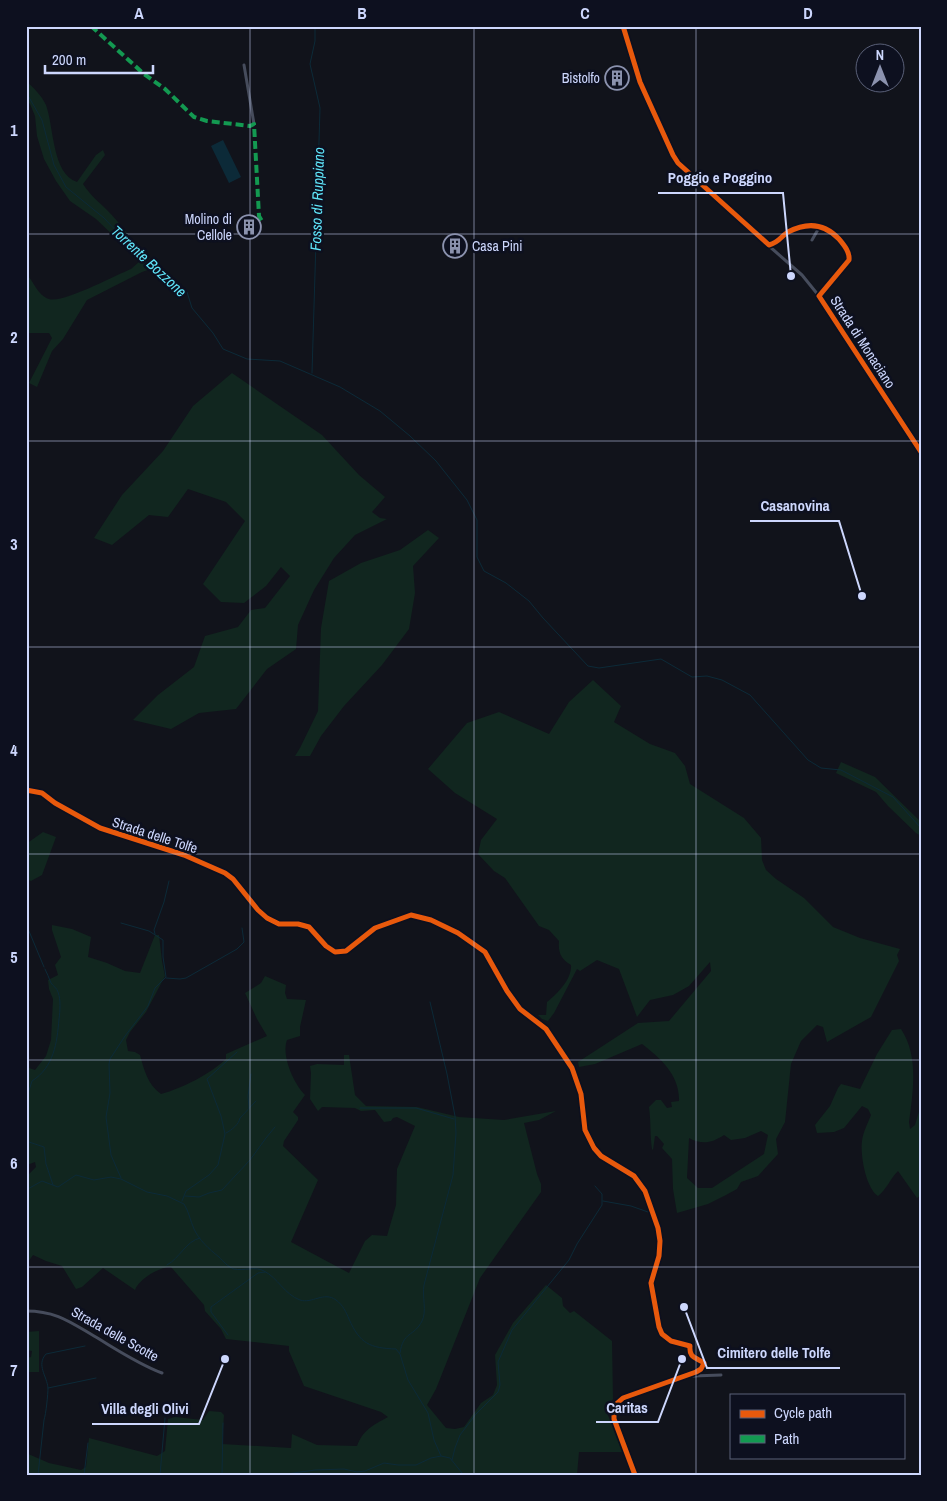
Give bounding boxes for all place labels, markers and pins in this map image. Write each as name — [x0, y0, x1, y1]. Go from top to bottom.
building icon: Bistolfo — [604, 65, 630, 91]
place label: Bistolfo — [562, 69, 600, 87]
callout: Poggio e Poggino — [658, 163, 783, 193]
place label: Molino di Cellole — [185, 210, 232, 244]
building icon: Molino di Cellole — [236, 214, 262, 240]
building icon: Casa Pini — [442, 233, 468, 259]
place label: Casa Pini — [472, 237, 522, 255]
callout: Casanovina — [750, 491, 839, 521]
callout: Cimitero delle Tolfe — [707, 1338, 840, 1368]
callout: Caritas — [596, 1392, 658, 1422]
callout: Villa degli Olivi — [92, 1394, 199, 1424]

